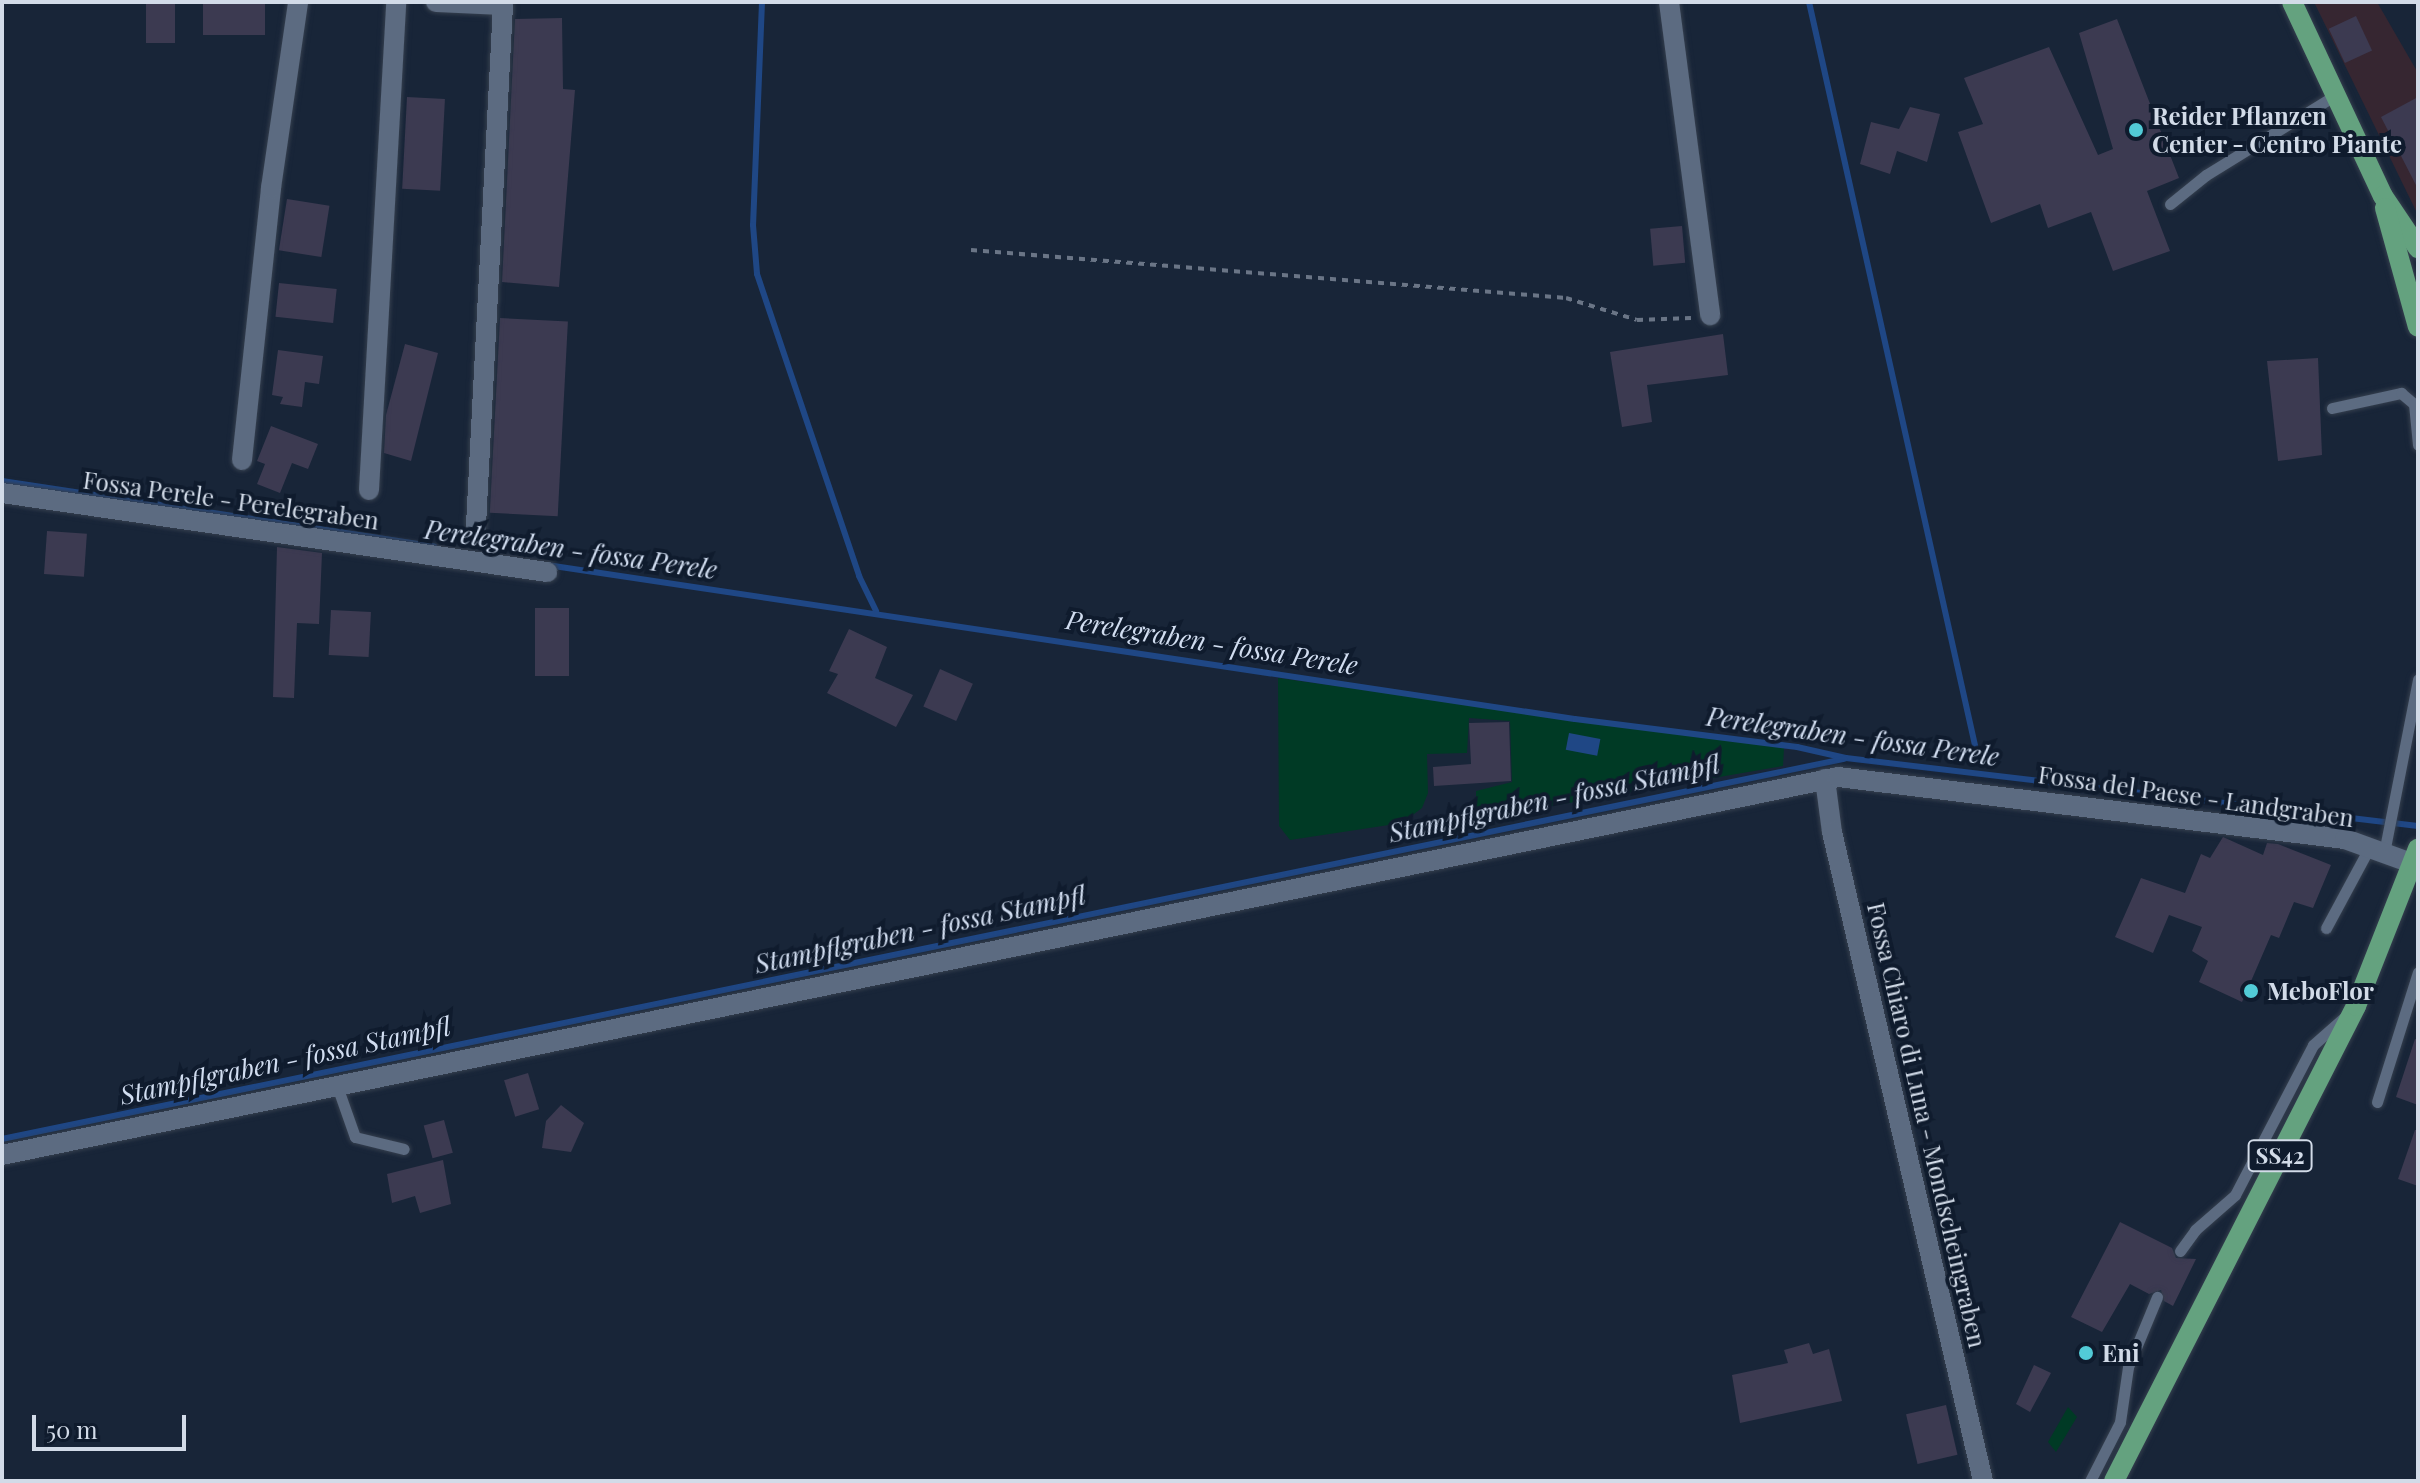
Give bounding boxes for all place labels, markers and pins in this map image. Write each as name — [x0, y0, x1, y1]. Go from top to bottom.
place label: Reider Pflanzen Center - Centro Piante — [2152, 102, 2403, 158]
marker: Reider Pflanzen Center - Centro Piante — [2127, 121, 2145, 139]
place label: MeboFlor — [2267, 977, 2374, 1005]
marker: MeboFlor — [2242, 982, 2260, 1000]
place label: Eni — [2102, 1339, 2140, 1367]
marker: Eni — [2077, 1344, 2095, 1362]

